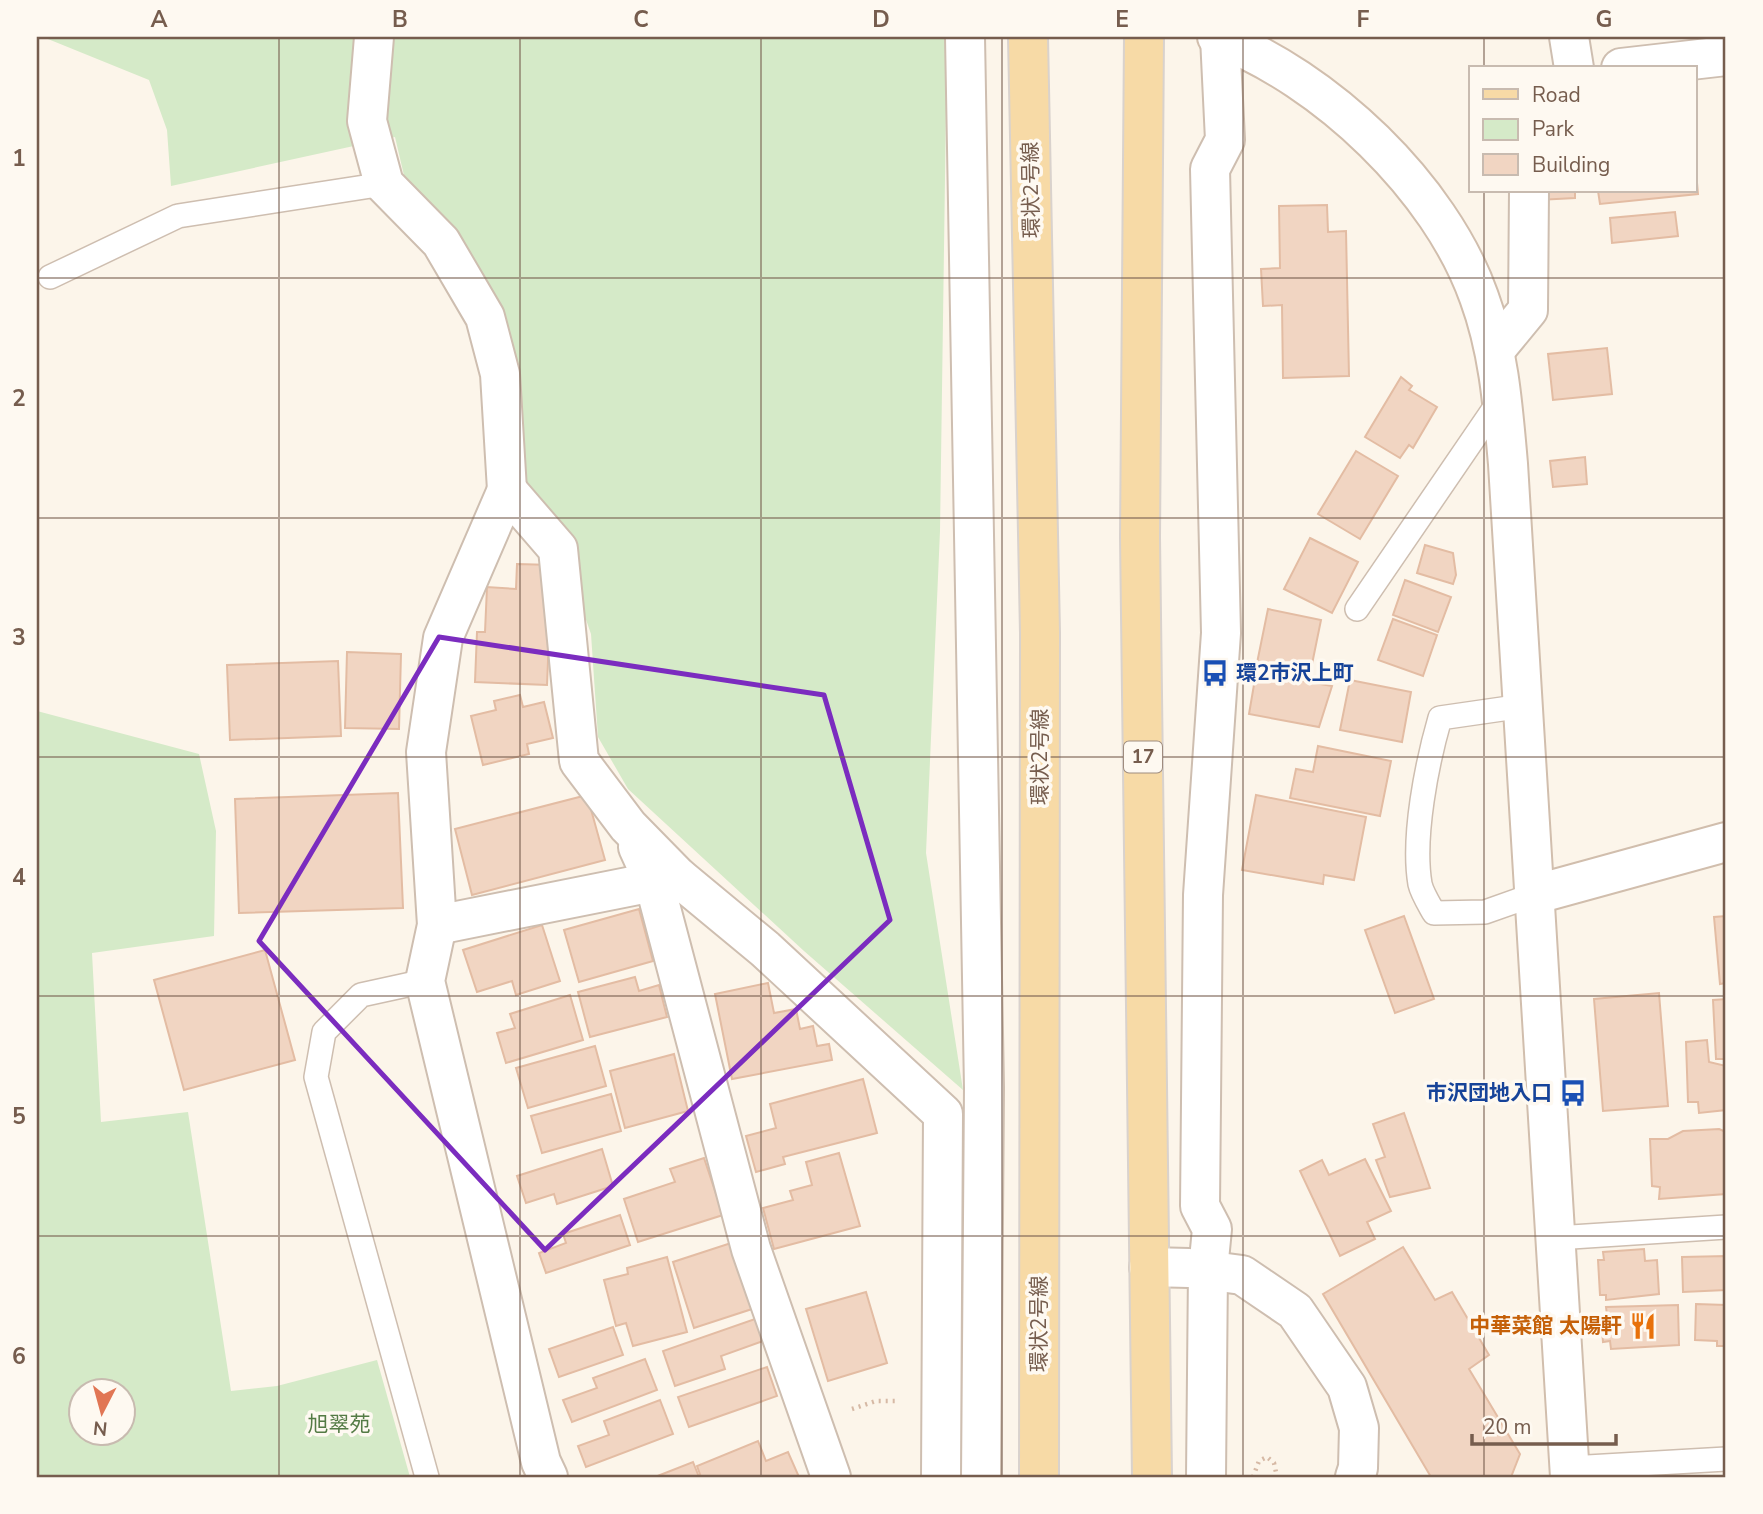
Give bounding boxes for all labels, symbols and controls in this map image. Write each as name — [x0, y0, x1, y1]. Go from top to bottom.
text: A — [150, 4, 168, 35]
text: B — [392, 4, 408, 35]
text: C — [633, 4, 649, 35]
text: D — [872, 4, 890, 35]
text: E — [1115, 4, 1129, 35]
text: F — [1357, 4, 1370, 35]
text: G — [1596, 4, 1612, 35]
legend — [1469, 66, 1696, 192]
text: Road — [1532, 81, 1581, 109]
text: Park — [1532, 115, 1574, 143]
street label: 環状2号線 — [1016, 141, 1046, 239]
text: 1 — [12, 143, 26, 174]
text: Building — [1532, 151, 1610, 179]
text: 2 — [12, 383, 26, 414]
text: 3 — [12, 622, 26, 653]
bus stop icon: 環2市沢上町 — [1200, 658, 1230, 688]
place label: 環2市沢上町 — [1236, 659, 1354, 687]
street label: 環状2号線 — [1026, 709, 1054, 805]
road number: 17 — [1124, 742, 1162, 772]
text: 4 — [12, 862, 26, 893]
bus stop icon: 市沢団地入口 — [1558, 1078, 1588, 1108]
place label: 市沢団地入口 — [1426, 1079, 1552, 1107]
text: 5 — [12, 1101, 26, 1132]
street label: 環状2号線 — [1025, 1276, 1053, 1372]
restaurant icon: 中華菜館 太陽軒 — [1628, 1311, 1658, 1341]
place label: 中華菜館 太陽軒 — [1469, 1312, 1622, 1340]
text: 6 — [12, 1341, 26, 1372]
north arrow — [66, 1378, 136, 1448]
scale bar — [1472, 1402, 1616, 1446]
park label: 旭翠苑 — [308, 1410, 371, 1438]
text: 20 m — [1483, 1413, 1532, 1441]
text: N — [92, 1414, 109, 1442]

